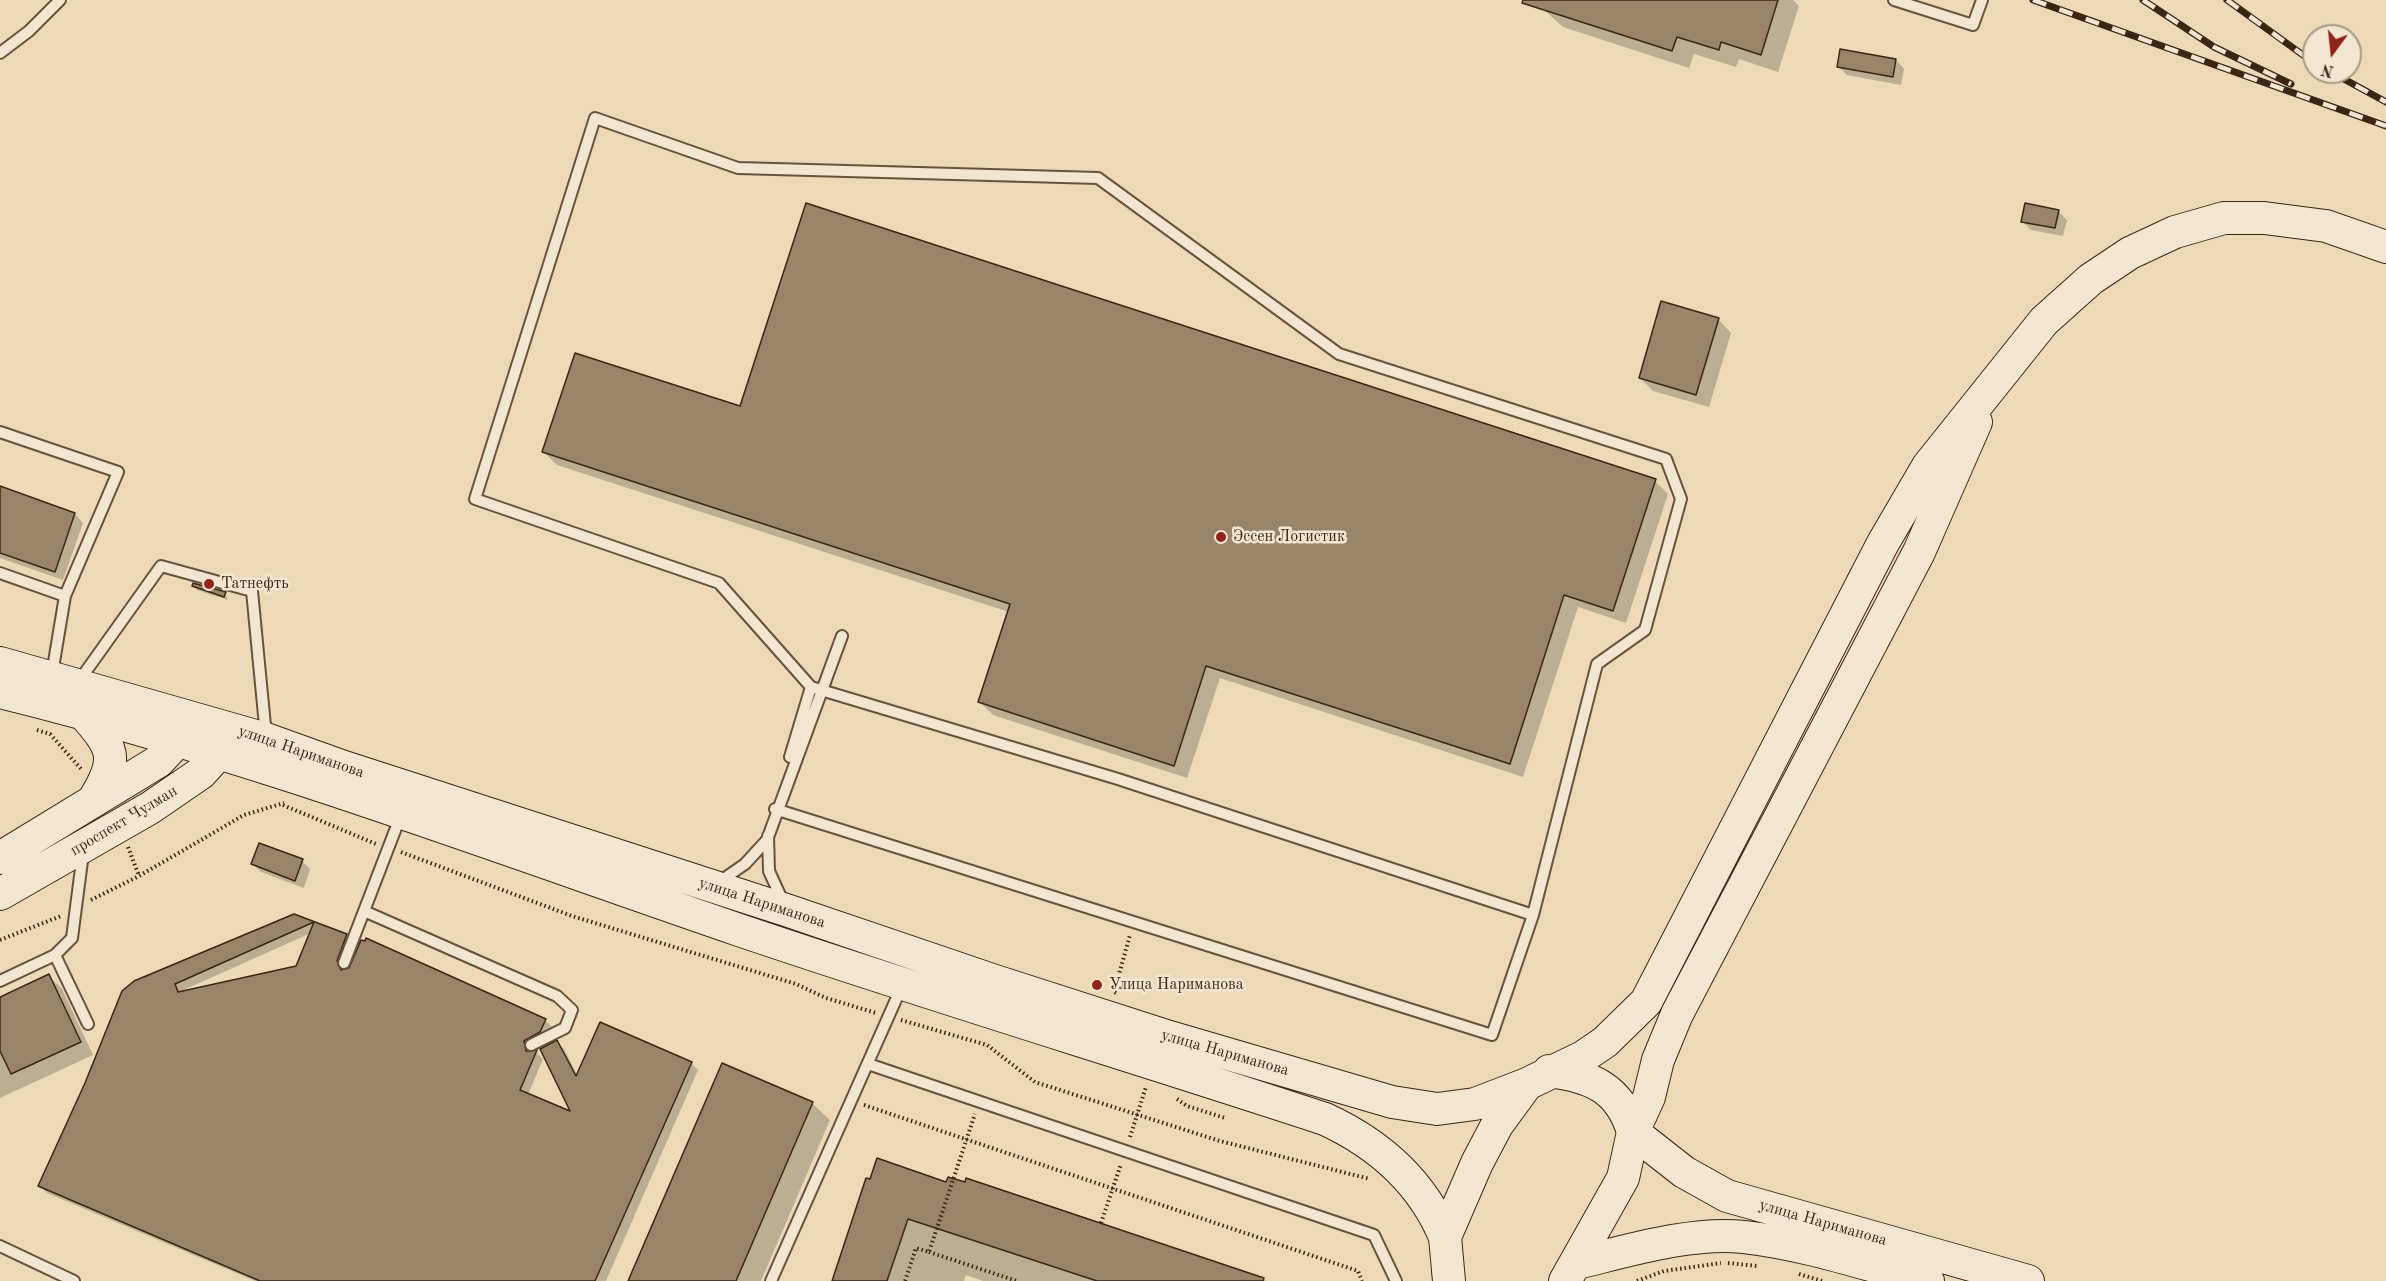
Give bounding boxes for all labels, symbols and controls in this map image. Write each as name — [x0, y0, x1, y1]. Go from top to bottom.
north arrow — [2302, 24, 2362, 84]
text: N — [2320, 60, 2336, 79]
place label: Эссен Логистик — [1233, 527, 1345, 547]
marker: Эссен Логистик — [1214, 530, 1228, 544]
place label: Татнефть — [221, 574, 289, 594]
marker: Татнефть — [202, 577, 216, 591]
street label: улица Нариманова — [235, 721, 367, 783]
street label: проспект Чулман — [67, 782, 181, 860]
street label: улица Нариманова — [696, 873, 828, 933]
place label: Улица Нариманова — [1109, 975, 1244, 995]
marker: Улица Нариманова — [1090, 978, 1104, 992]
street label: улица Нариманова — [1159, 1026, 1291, 1080]
street label: улица Нариманова — [1757, 1196, 1889, 1250]

